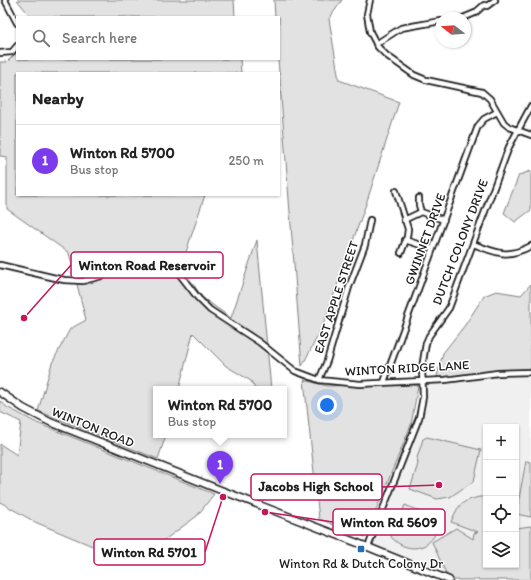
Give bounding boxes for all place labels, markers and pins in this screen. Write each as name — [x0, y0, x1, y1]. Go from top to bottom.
callout: Winton Road Reservoir — [71, 252, 223, 278]
pin: 1 — [207, 451, 233, 484]
callout: Jacobs High School — [251, 474, 382, 500]
callout: Winton Rd 5609 — [333, 509, 445, 535]
callout: Winton Rd 5701 — [94, 539, 205, 565]
marker: Winton Rd & Dutch Colony Dr — [356, 544, 366, 554]
place label: Winton Rd & Dutch Colony Dr — [279, 556, 443, 571]

